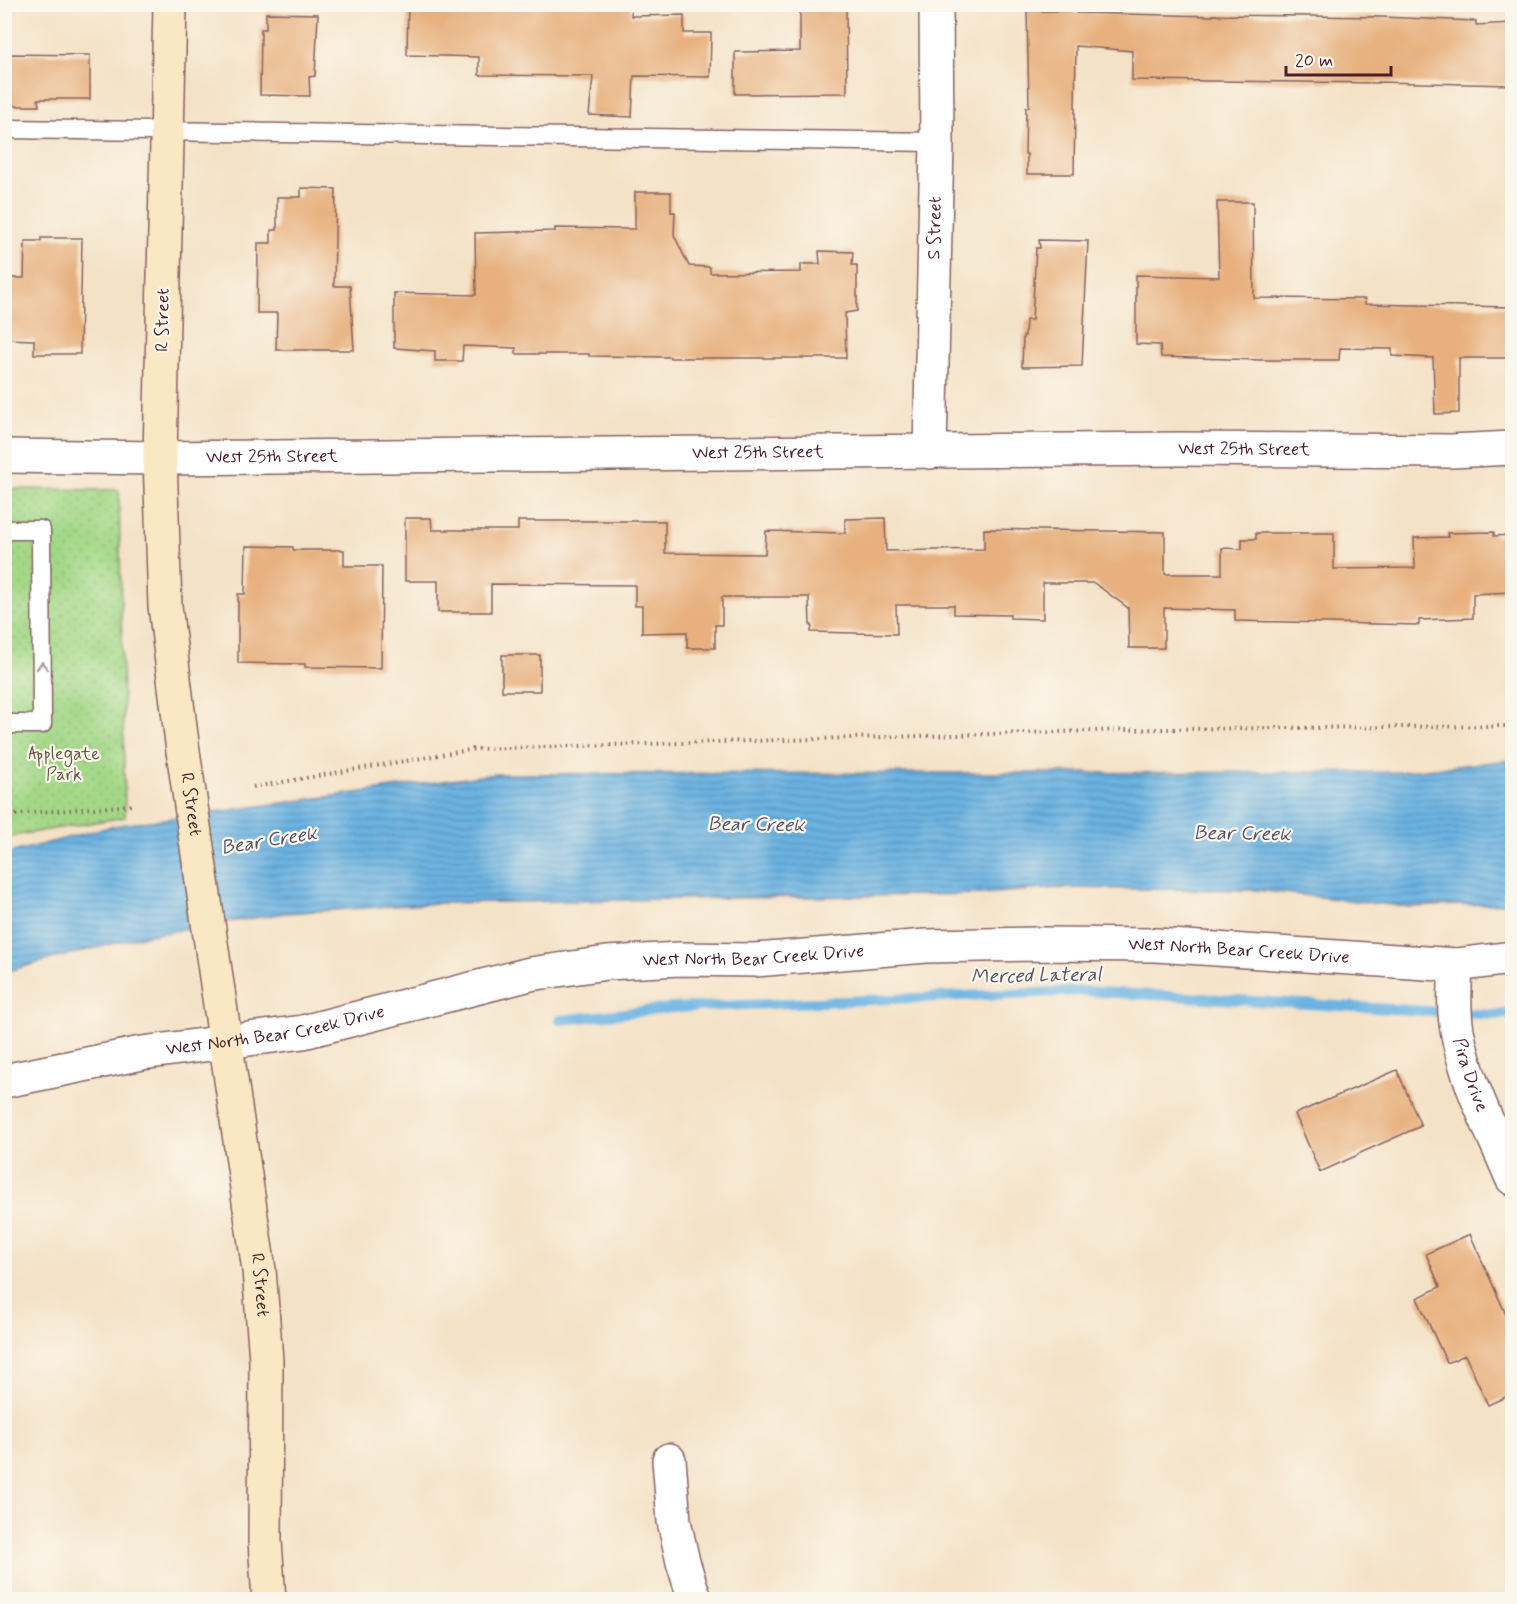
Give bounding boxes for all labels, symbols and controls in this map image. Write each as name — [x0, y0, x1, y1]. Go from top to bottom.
scale bar — [1286, 39, 1391, 77]
text: 20 m — [1295, 49, 1333, 73]
street label: S Street — [922, 196, 948, 260]
street label: R Street — [150, 288, 176, 352]
street label: West 25th Street — [1178, 437, 1310, 462]
street label: West 25th Street — [692, 440, 824, 465]
street label: West 25th Street — [206, 444, 338, 470]
one-way arrow — [36, 661, 48, 670]
park label: Applegate Park — [28, 742, 100, 787]
street label: R Street — [174, 771, 207, 838]
water label: Bear Creek — [707, 811, 805, 839]
water label: Bear Creek — [219, 820, 320, 862]
water label: Bear Creek — [1193, 820, 1291, 848]
street label: West North Bear Creek Drive — [1128, 933, 1350, 970]
street label: West North Bear Creek Drive — [642, 939, 865, 973]
water label: Merced Lateral — [971, 961, 1104, 991]
street label: West North Bear Creek Drive — [165, 1000, 387, 1062]
street label: Pira Drive — [1447, 1036, 1494, 1116]
street label: R Street — [245, 1252, 275, 1318]

